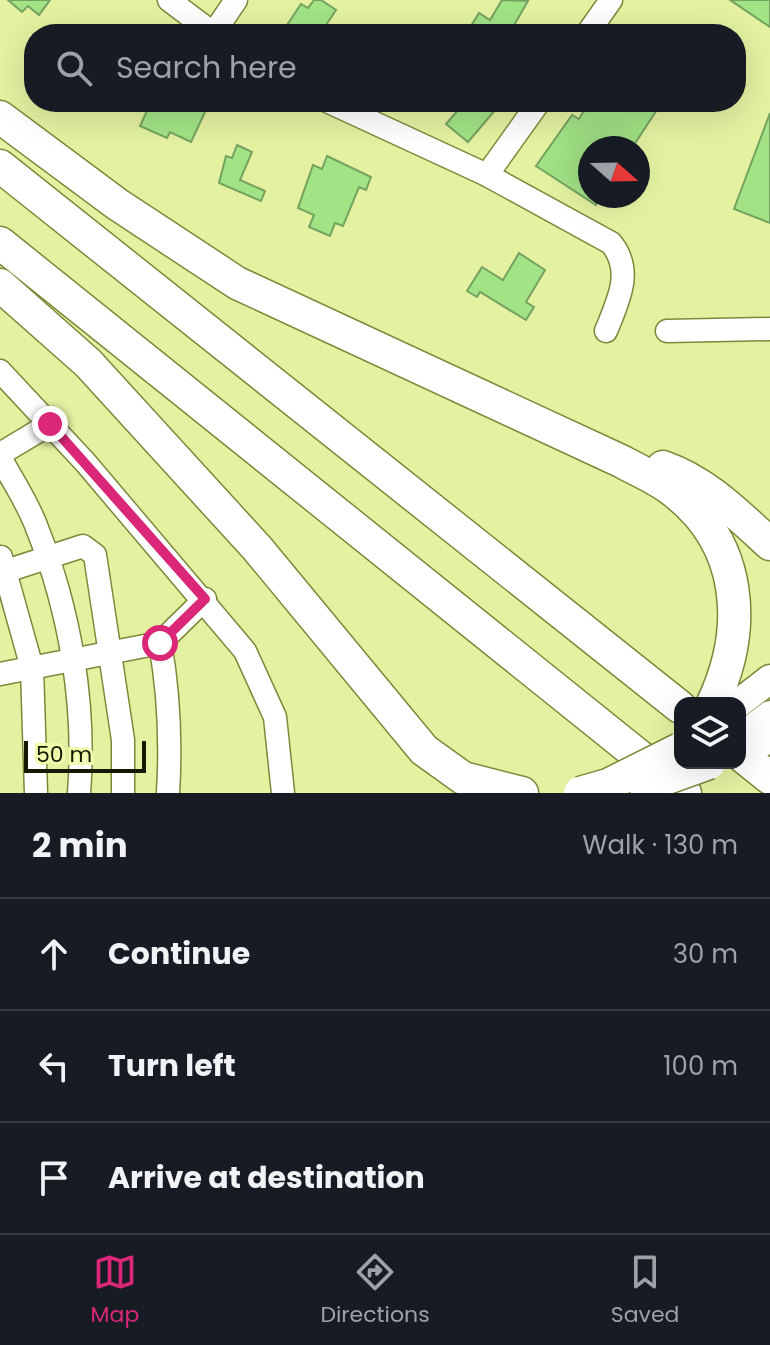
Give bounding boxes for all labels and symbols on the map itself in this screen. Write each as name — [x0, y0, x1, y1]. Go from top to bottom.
north arrow — [578, 136, 650, 208]
route end — [32, 406, 68, 442]
route start — [142, 625, 178, 661]
scale bar — [24, 737, 146, 773]

